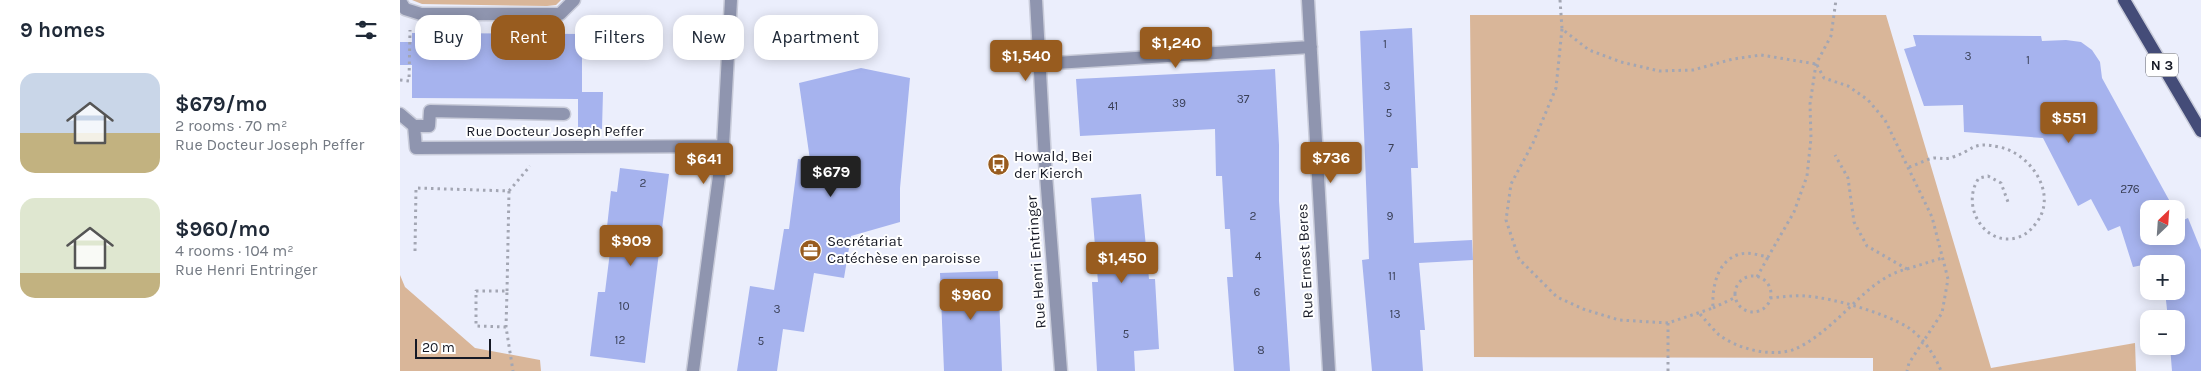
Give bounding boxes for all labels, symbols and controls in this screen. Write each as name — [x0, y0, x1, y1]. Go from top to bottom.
chip: Buy — [415, 15, 481, 60]
chip: Rent — [491, 15, 565, 60]
chip: Filters — [575, 15, 663, 60]
chip: New — [673, 15, 744, 60]
chip: Apartment — [754, 15, 878, 60]
icon: filters — [352, 16, 380, 44]
text: 9 homes — [20, 18, 105, 42]
pin: $1,240 — [1135, 27, 1217, 69]
text: $1,240 — [1151, 33, 1201, 52]
house number: 1 — [1383, 37, 1387, 51]
pin: $1,540 — [985, 39, 1067, 82]
text: $1,540 — [1001, 46, 1051, 65]
house number: 3 — [1964, 49, 1972, 63]
house number: 1 — [2026, 53, 2030, 67]
road number: N 3 — [2146, 54, 2178, 76]
house number: 3 — [1383, 79, 1391, 93]
text: $679/mo — [175, 92, 267, 116]
house number: 37 — [1237, 92, 1250, 106]
icon: home — [60, 93, 120, 153]
house number: 39 — [1172, 96, 1186, 110]
house number: 41 — [1108, 99, 1118, 113]
pin: $551 — [2039, 102, 2099, 144]
house number: 5 — [1386, 106, 1393, 120]
text: $551 — [2051, 108, 2087, 127]
text: 2 rooms · 70 m² — [175, 116, 287, 135]
street label: Rue Docteur Joseph Peffer — [466, 122, 644, 140]
text: Rue Docteur Joseph Peffer — [175, 135, 364, 154]
house number: 7 — [1388, 141, 1394, 155]
pin: $641 — [674, 142, 734, 185]
pin: $736 — [1301, 142, 1361, 184]
place label: Howald, Bei der Kierch — [1014, 147, 1093, 182]
text: $736 — [1312, 148, 1350, 167]
text: $641 — [686, 149, 722, 168]
bus stop icon: Howald, Bei der Kierch — [986, 153, 1010, 177]
pin: $679 — [801, 156, 861, 198]
text: $679 — [812, 162, 850, 181]
house number: 2 — [640, 176, 647, 190]
house number: 276 — [2120, 182, 2140, 196]
street label: Rue Henri Entringer — [1022, 194, 1050, 329]
north arrow — [2140, 200, 2185, 245]
map controls — [2140, 200, 2185, 355]
street label: Rue Ernest Beres — [1293, 203, 1317, 319]
house number: 2 — [1250, 209, 1257, 223]
house number: 9 — [1387, 209, 1394, 223]
text: $960/mo — [175, 217, 270, 241]
icon: home — [60, 218, 120, 278]
pin: $909 — [601, 224, 661, 267]
text: $909 — [611, 231, 651, 250]
place label: Secrétariat Catéchèse en paroisse — [827, 232, 980, 267]
office icon: Secrétariat Catéchèse en paroisse — [799, 238, 823, 262]
text: 4 rooms · 104 m² — [175, 241, 294, 260]
pin: $1,450 — [1081, 242, 1163, 284]
text: $1,450 — [1097, 248, 1147, 267]
house number: 4 — [1255, 249, 1262, 263]
button: + — [2140, 255, 2185, 300]
text: Rue Henri Entringer — [175, 260, 317, 279]
house number: 11 — [1388, 269, 1396, 283]
pin: $960 — [941, 278, 1001, 321]
text: $960 — [951, 285, 991, 304]
house number: 6 — [1254, 285, 1261, 299]
house number: 10 — [618, 299, 630, 313]
house number: 3 — [773, 302, 781, 316]
house number: 13 — [1389, 307, 1401, 321]
button: − — [2140, 310, 2185, 355]
house number: 5 — [1123, 327, 1130, 341]
house number: 12 — [615, 333, 626, 347]
house number: 5 — [758, 334, 765, 348]
scale bar — [415, 336, 491, 359]
text: 20 m — [422, 339, 455, 356]
house number: 8 — [1257, 343, 1265, 357]

